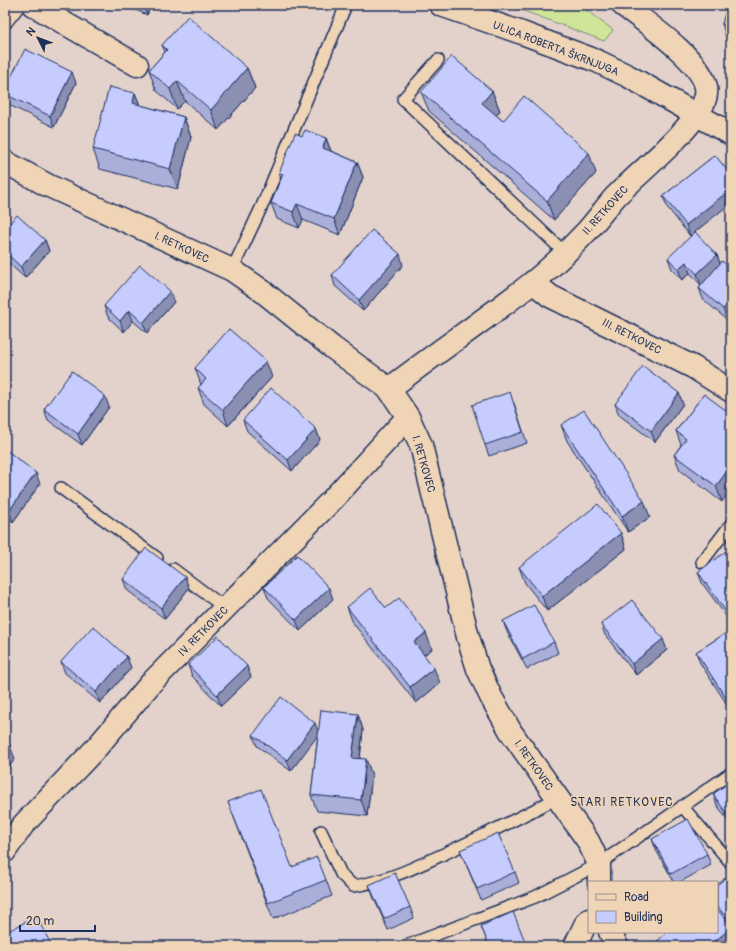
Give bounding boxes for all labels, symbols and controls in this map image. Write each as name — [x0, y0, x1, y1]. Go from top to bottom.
street label: ULICA ROBERTA ŠKRNJUGA — [491, 17, 621, 79]
north arrow — [18, 18, 58, 58]
text: N — [24, 24, 39, 39]
street label: II. RETKOVEC — [580, 183, 631, 238]
street label: I. RETKOVEC — [152, 229, 211, 266]
street label: III. RETKOVEC — [600, 316, 664, 357]
street label: I. RETKOVEC — [409, 434, 438, 494]
street label: IV. RETKOVEC — [176, 604, 231, 659]
street label: I. RETKOVEC — [511, 737, 556, 793]
district label: STARI RETKOVEC — [570, 795, 674, 810]
legend — [588, 881, 718, 933]
text: Road — [624, 890, 649, 905]
scale bar — [20, 907, 95, 933]
text: Building — [624, 910, 663, 925]
text: 20 m — [26, 914, 55, 929]

